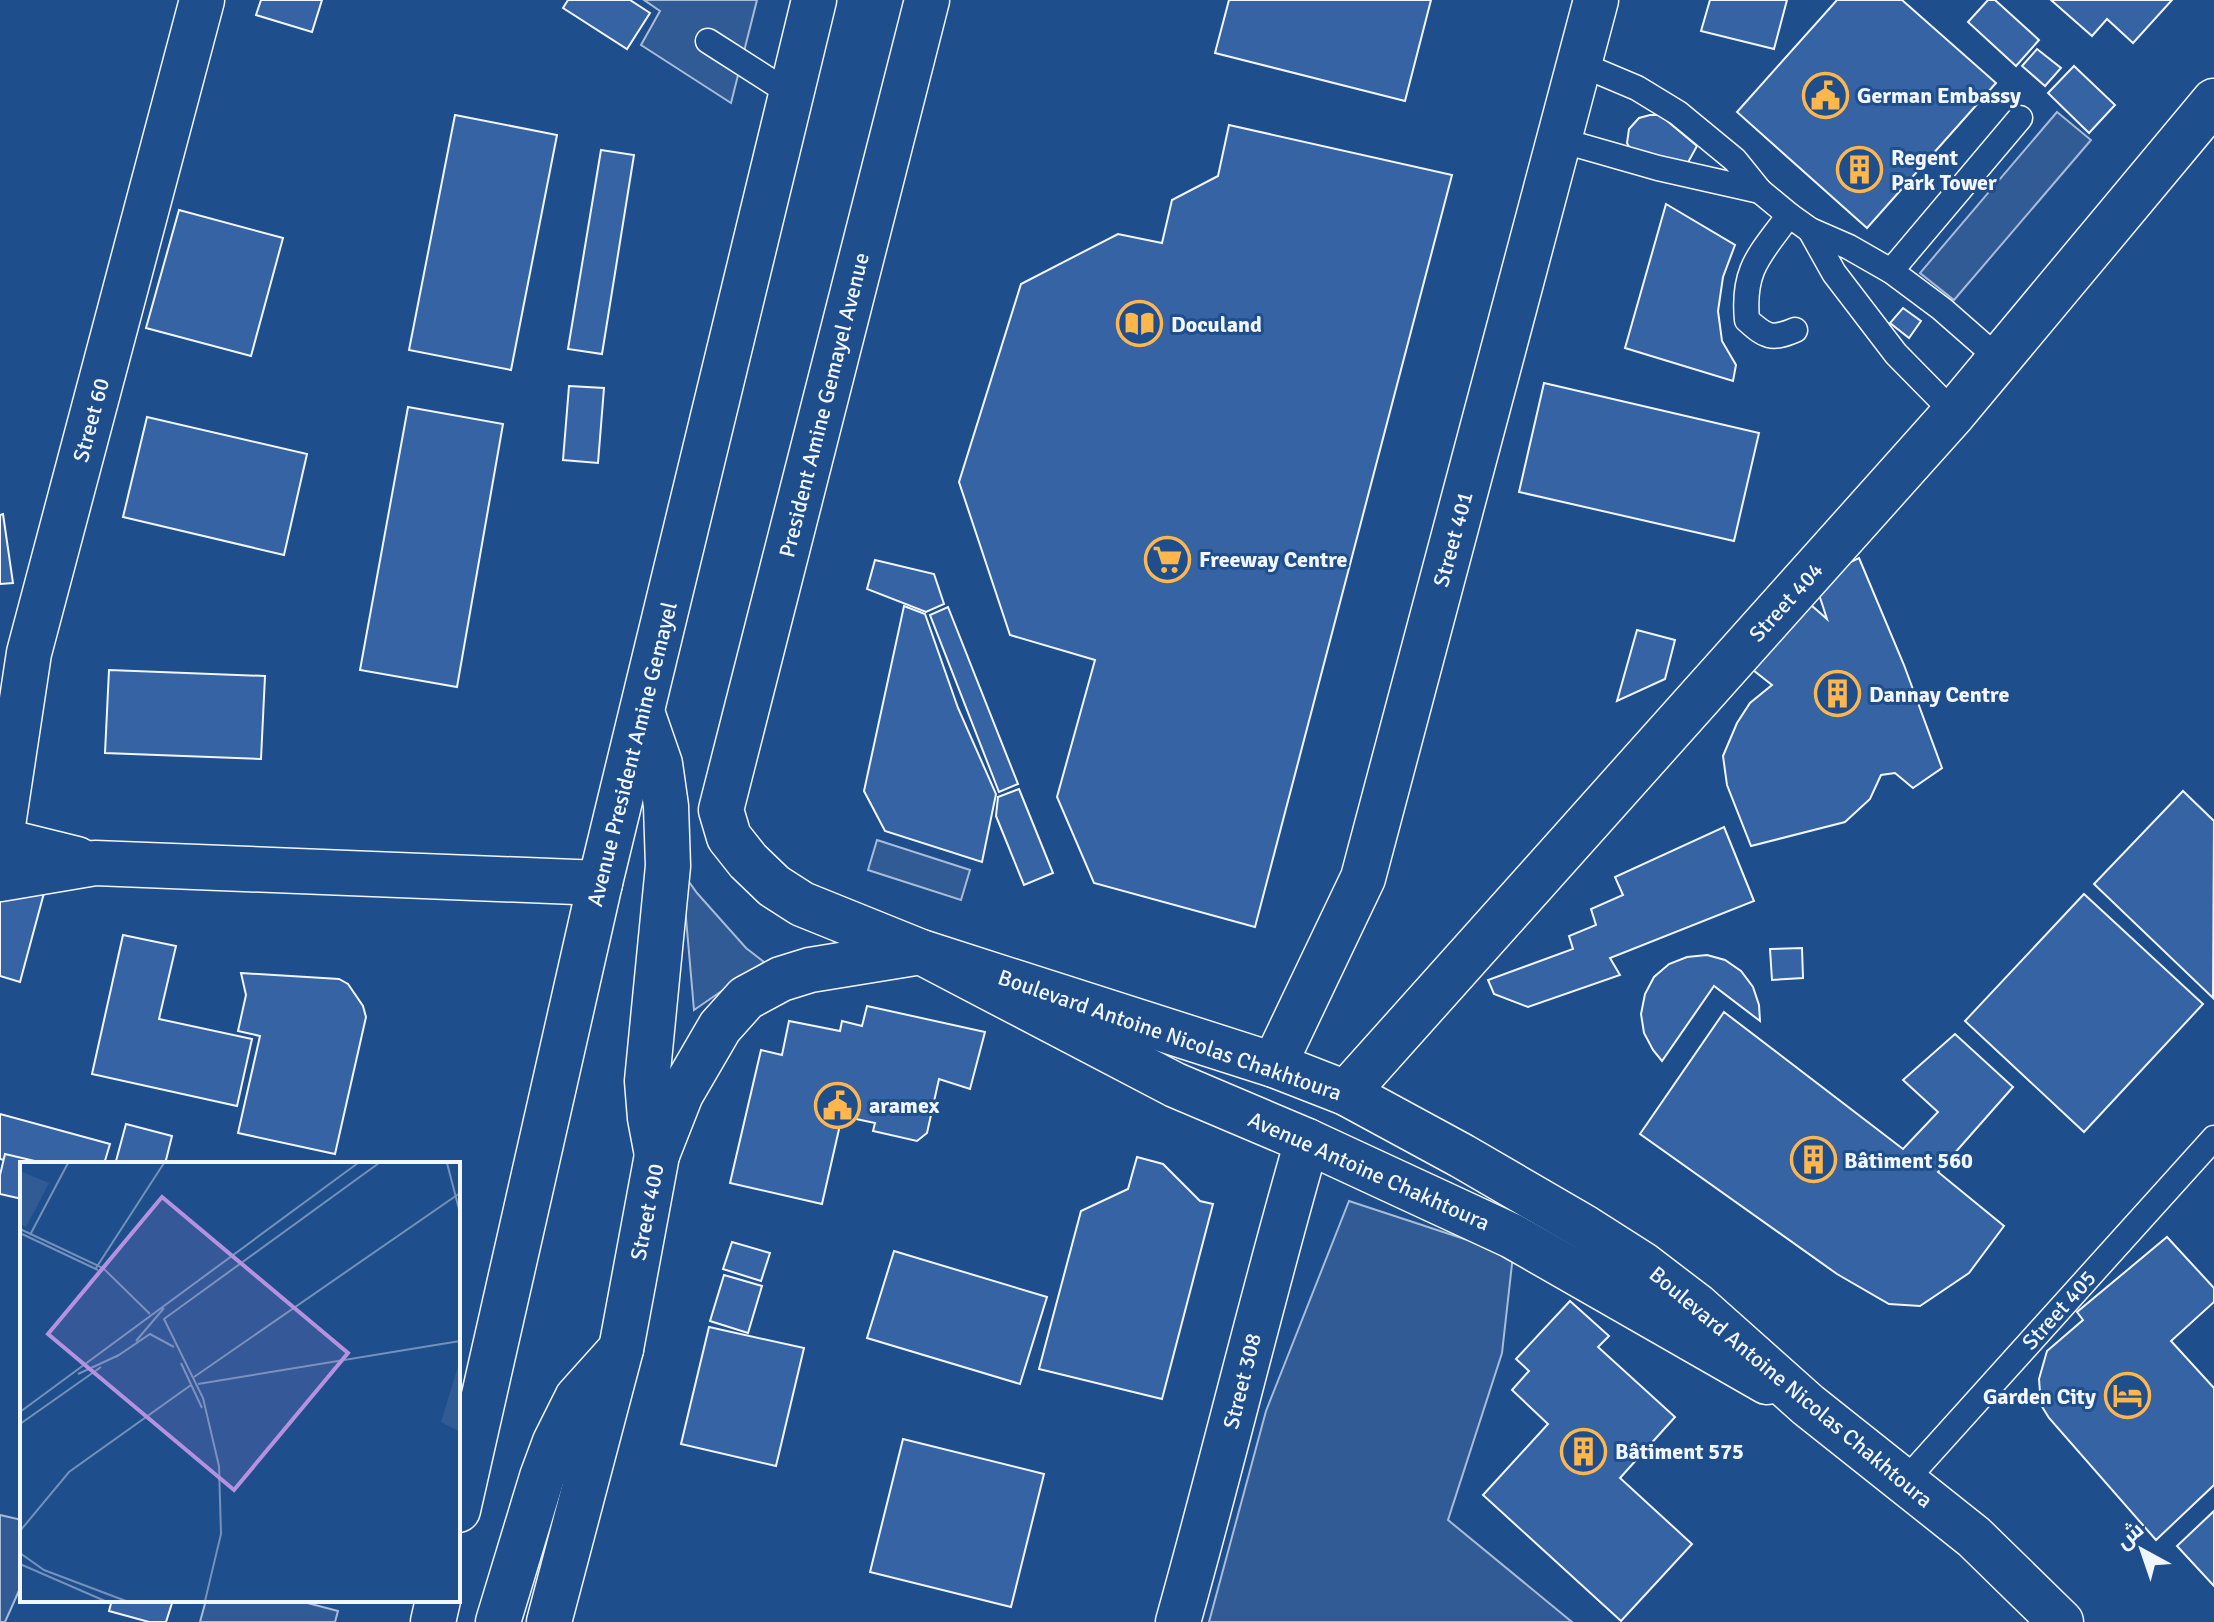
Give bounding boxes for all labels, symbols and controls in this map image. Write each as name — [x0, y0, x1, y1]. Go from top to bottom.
public building icon: German Embassy — [1802, 71, 1850, 119]
place label: German Embassy — [1857, 82, 2021, 109]
place label: Regent Park Tower — [1891, 144, 1997, 196]
building icon: Regent Park Tower — [1836, 146, 1884, 194]
street label: President Amine Gemayel Avenue — [773, 250, 875, 560]
library icon: Doculand — [1116, 300, 1164, 348]
place label: Doculand — [1171, 311, 1262, 338]
street label: Street 60 — [67, 375, 115, 465]
street label: Street 401 — [1427, 488, 1479, 590]
supermarket icon: Freeway Centre — [1144, 535, 1192, 583]
place label: Freeway Centre — [1199, 546, 1348, 573]
street label: Street 404 — [1743, 557, 1829, 647]
street label: Avenue President Amine Gemayel — [581, 599, 683, 909]
building icon: Dannay Centre — [1814, 670, 1862, 718]
place label: Dannay Centre — [1869, 681, 2009, 708]
street label: Boulevard Antoine Nicolas Chakhtoura — [995, 963, 1345, 1107]
public building icon: aramex — [814, 1081, 862, 1129]
place label: aramex — [869, 1092, 940, 1119]
street label: Avenue Antoine Chakhtoura — [1244, 1106, 1494, 1236]
building icon: Bâtiment 560 — [1789, 1136, 1837, 1184]
place label: Bâtiment 560 — [1844, 1147, 1973, 1174]
street label: Street 400 — [624, 1161, 670, 1263]
inset map — [20, 1162, 460, 1602]
street label: Boulevard Antoine Nicolas Chakhtoura — [1644, 1260, 1938, 1514]
street label: Street 405 — [2016, 1265, 2102, 1355]
street label: Street 308 — [1217, 1330, 1267, 1432]
hotel icon: Garden City — [2103, 1372, 2151, 1420]
place label: Garden City — [1983, 1383, 2096, 1410]
building icon: Bâtiment 575 — [1560, 1427, 1608, 1475]
place label: Bâtiment 575 — [1615, 1438, 1744, 1465]
north arrow — [2102, 1510, 2182, 1590]
text: ش — [2110, 1516, 2149, 1554]

